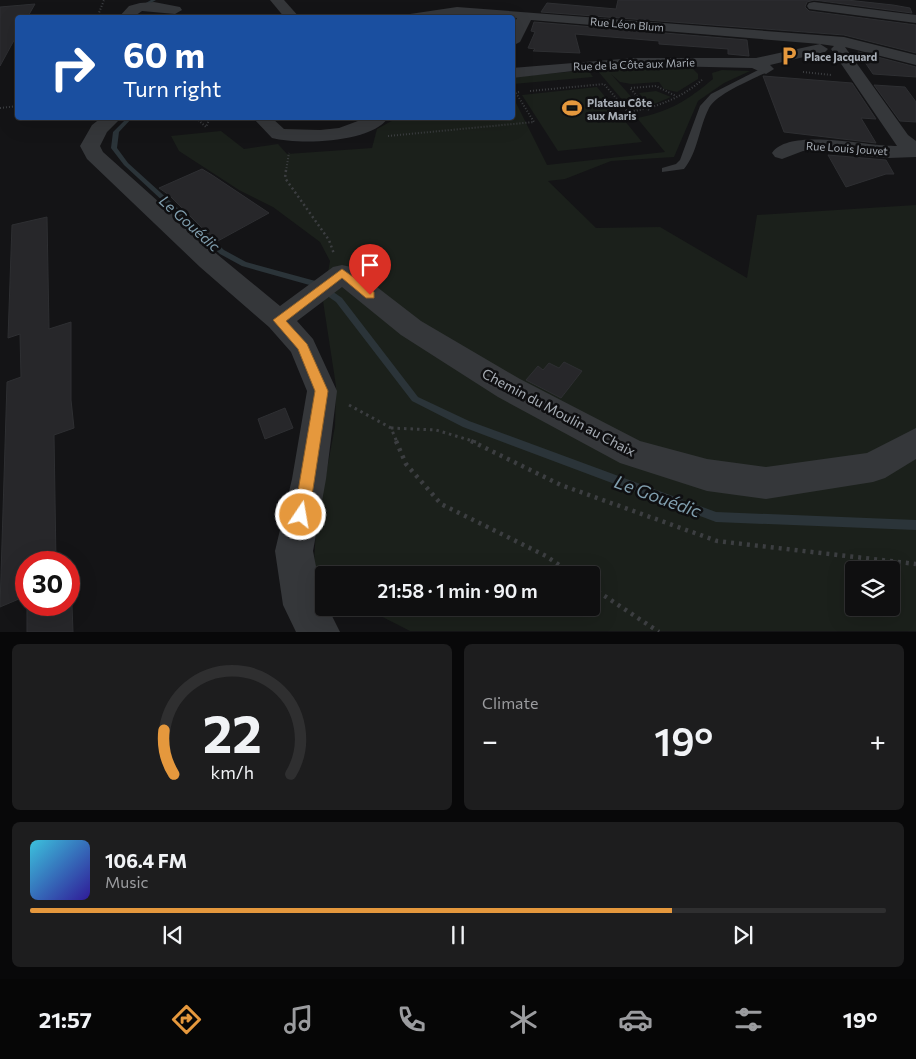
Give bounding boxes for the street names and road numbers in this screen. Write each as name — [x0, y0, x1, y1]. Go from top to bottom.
street label: Rue Léon Blum — [590, 14, 664, 34]
street label: Rue de la Côte aux Marie — [573, 55, 695, 73]
street label: Rue Louis Jouvet — [806, 139, 889, 158]
street label: Chemin du Moulin au Chaix — [479, 364, 639, 460]

